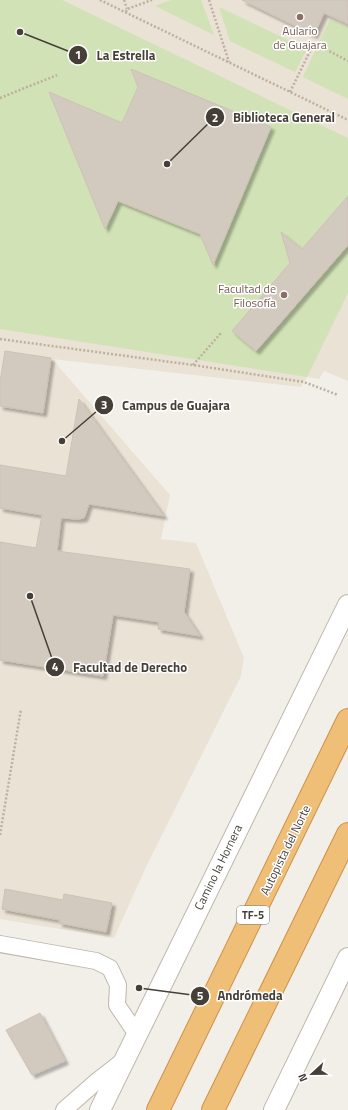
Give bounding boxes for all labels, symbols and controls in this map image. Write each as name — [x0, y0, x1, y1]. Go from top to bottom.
marker: Aulario de Guajara — [295, 12, 305, 22]
place label: Aulario de Guajara — [273, 21, 327, 54]
callout: La Estrella — [68, 43, 163, 68]
text: 1 — [75, 45, 81, 64]
text: La Estrella — [97, 45, 156, 65]
callout: Biblioteca General — [205, 105, 343, 130]
text: Biblioteca General — [233, 107, 335, 127]
text: 2 — [212, 108, 218, 127]
place label: Facultad de Filosofía — [218, 279, 276, 312]
marker: Facultad de Filosofía — [279, 290, 289, 300]
callout: Campus de Guajara — [94, 392, 238, 417]
text: 3 — [101, 395, 107, 414]
text: Campus de Guajara — [122, 395, 230, 415]
callout: Facultad de Derecho — [45, 655, 195, 680]
text: 4 — [52, 657, 59, 676]
text: Facultad de Derecho — [73, 657, 187, 677]
street label: Autopista del Norte — [255, 802, 315, 898]
street label: Camino la Hornera — [189, 821, 247, 913]
road number: TF-5 — [237, 906, 269, 924]
callout: Andrómeda — [190, 983, 291, 1008]
text: Andrómeda — [217, 985, 283, 1005]
text: 5 — [197, 986, 204, 1005]
north arrow — [292, 1054, 332, 1094]
text: N — [294, 1071, 312, 1084]

